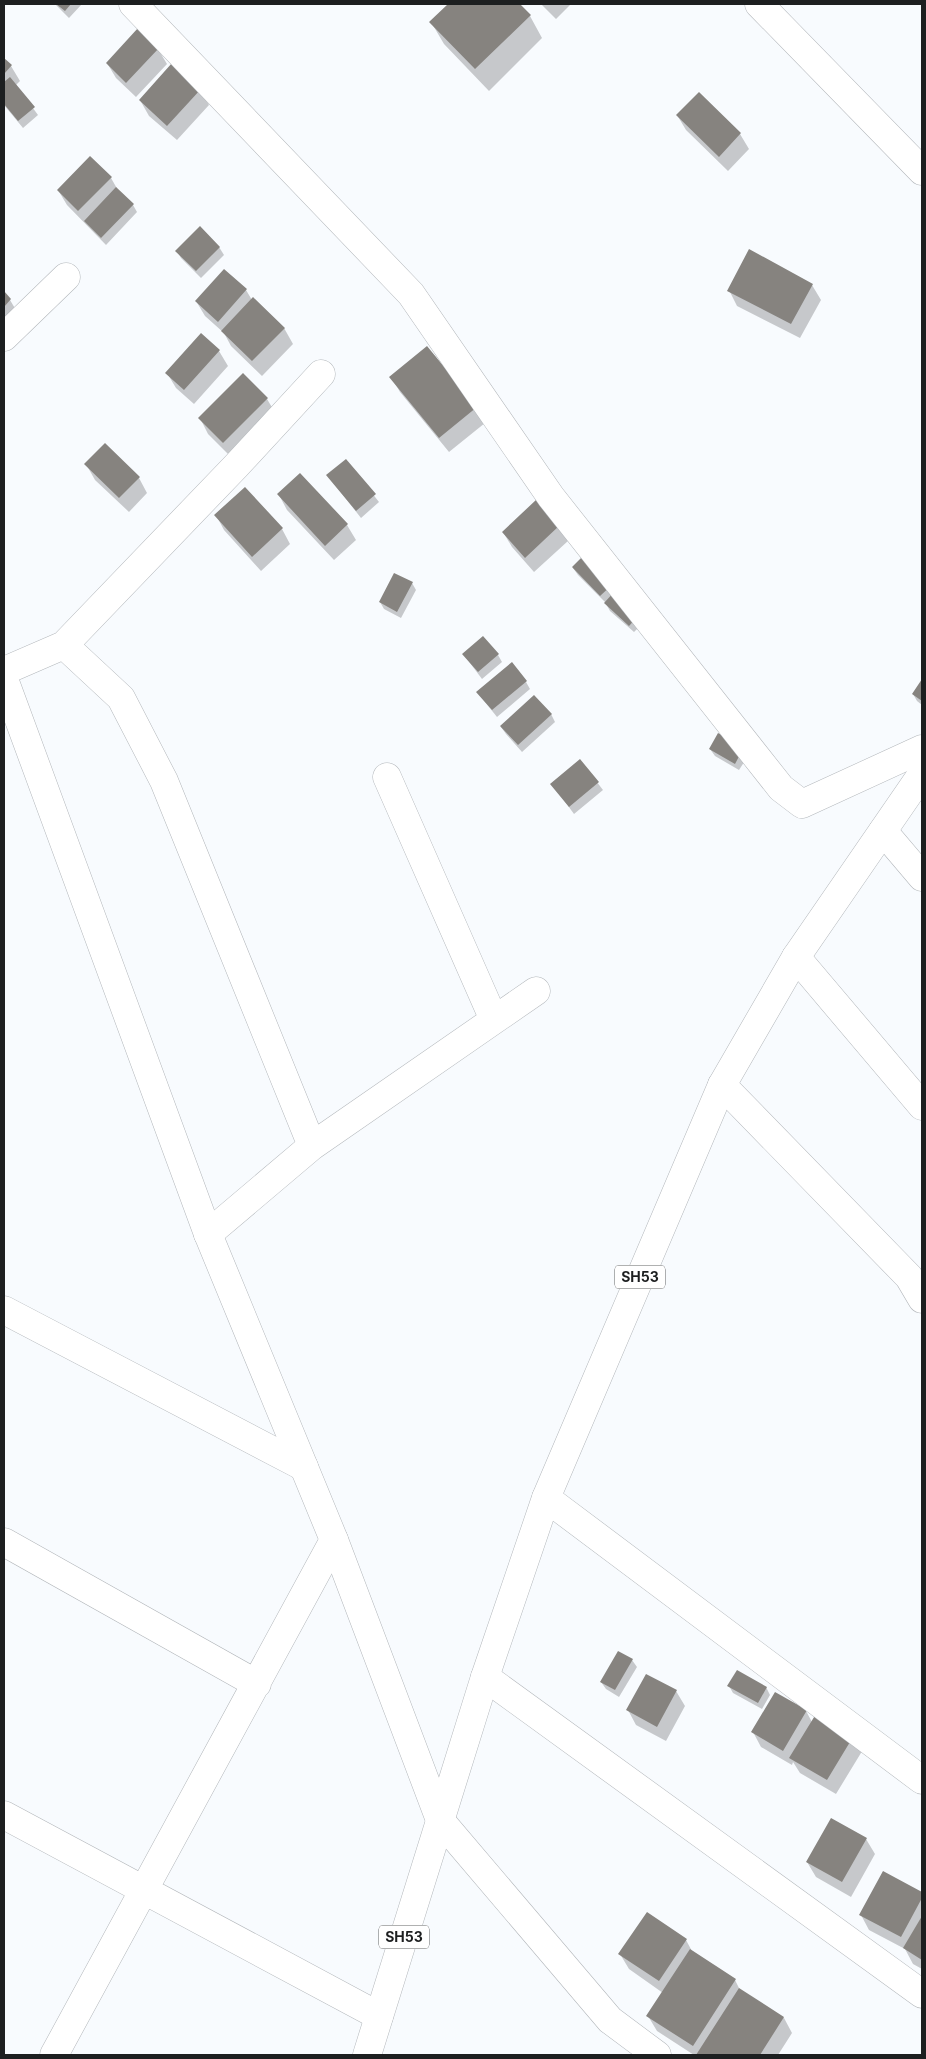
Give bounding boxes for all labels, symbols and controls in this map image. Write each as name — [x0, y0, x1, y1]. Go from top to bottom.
road number: SH53 — [615, 1266, 665, 1288]
road number: SH53 — [379, 1925, 429, 1948]

